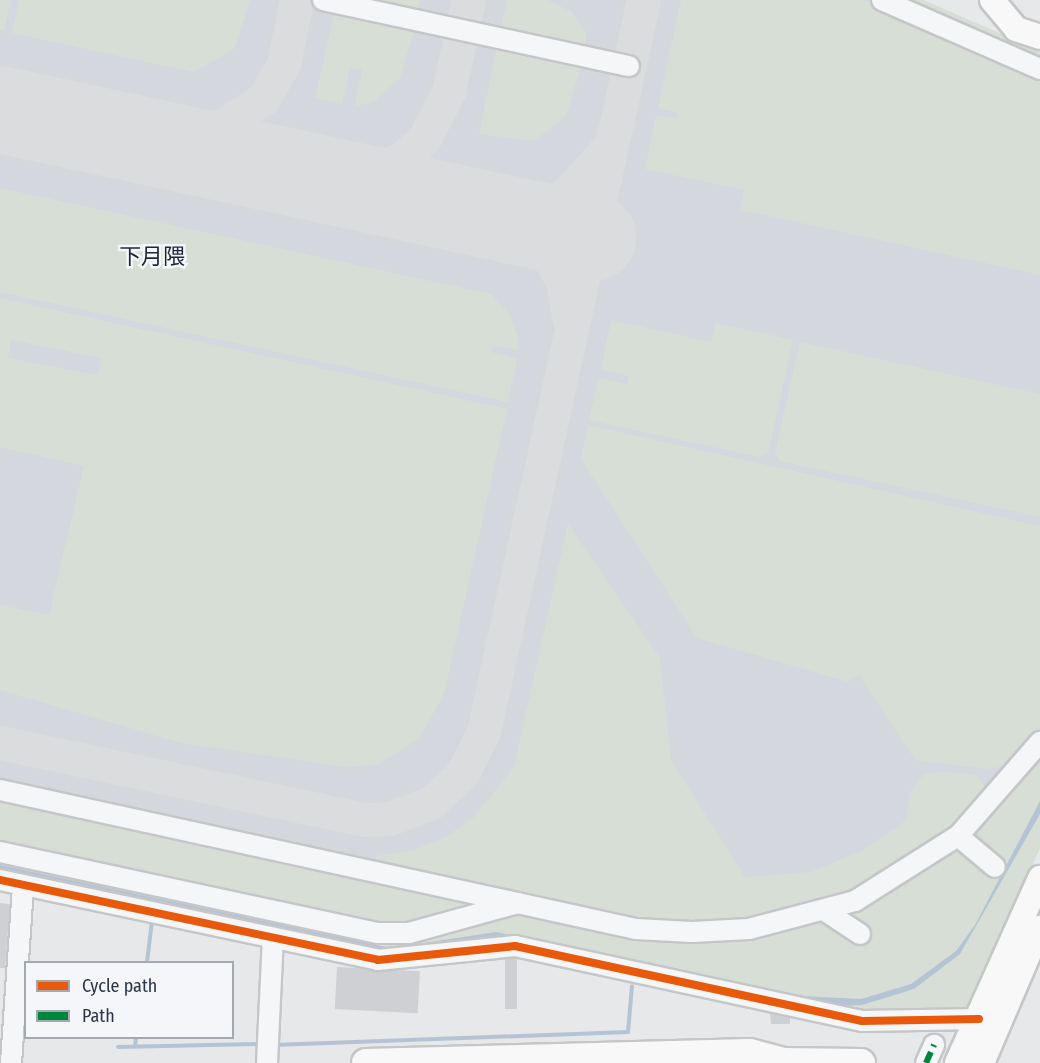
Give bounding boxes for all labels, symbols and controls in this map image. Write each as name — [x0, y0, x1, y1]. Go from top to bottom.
district label: 下月隈 — [119, 244, 185, 270]
legend — [24, 961, 234, 1039]
text: Cycle path — [82, 975, 157, 997]
text: Path — [82, 1005, 115, 1027]

